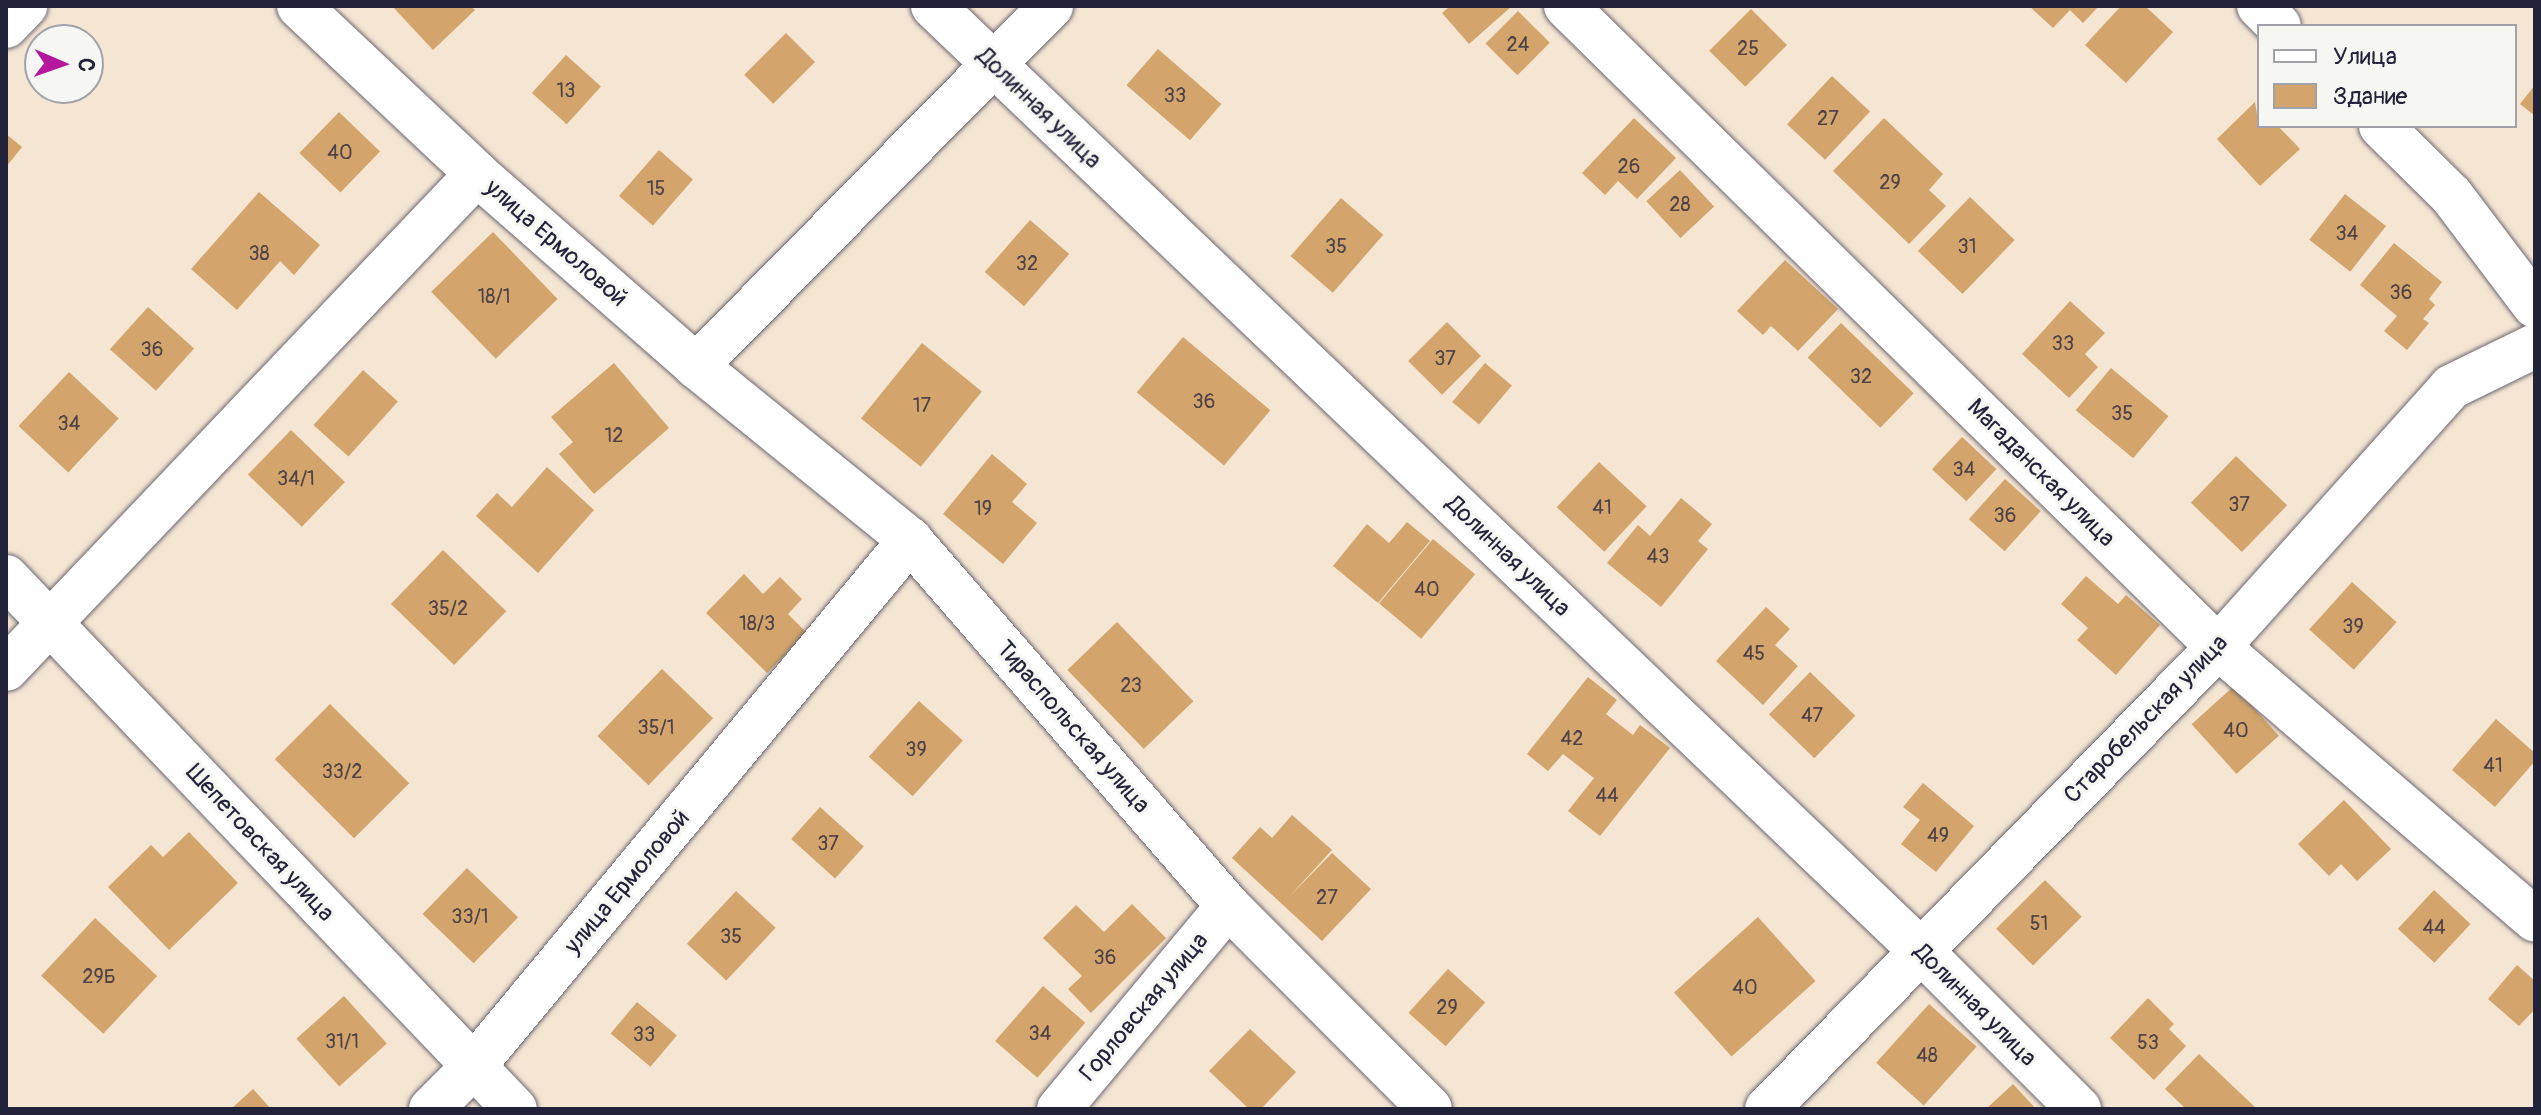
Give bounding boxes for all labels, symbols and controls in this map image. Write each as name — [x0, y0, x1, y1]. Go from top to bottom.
north arrow — [24, 24, 104, 104]
legend — [2257, 24, 2517, 128]
house number: 24 — [1507, 32, 1529, 56]
house number: 25 — [1737, 36, 1759, 60]
street label: Долинная улица — [971, 41, 1107, 175]
text: Улица — [2333, 42, 2397, 71]
text: С — [72, 57, 100, 72]
house number: 13 — [557, 78, 575, 102]
text: Здание — [2333, 82, 2407, 111]
house number: 33 — [1164, 83, 1186, 107]
house number: 27 — [1817, 106, 1839, 130]
house number: 40 — [327, 140, 353, 164]
house number: 26 — [1618, 154, 1640, 178]
house number: 29 — [1879, 170, 1901, 194]
street label: улица Ермоловой — [479, 173, 633, 313]
house number: 15 — [647, 176, 665, 200]
house number: 28 — [1669, 192, 1691, 216]
house number: 34 — [2336, 221, 2358, 245]
house number: 35 — [1325, 234, 1347, 258]
house number: 31 — [1958, 234, 1976, 258]
house number: 38 — [248, 241, 270, 265]
house number: 32 — [1016, 251, 1038, 275]
house number: 36 — [2390, 280, 2412, 304]
house number: 18/1 — [478, 284, 510, 308]
house number: 33 — [2052, 331, 2074, 355]
house number: 36 — [141, 337, 163, 361]
house number: 37 — [1434, 346, 1456, 370]
house number: 32 — [1850, 364, 1872, 388]
house number: 36 — [1193, 389, 1215, 413]
house number: 17 — [913, 393, 931, 417]
street label: Магаданская улица — [1961, 393, 2121, 553]
house number: 35 — [2111, 401, 2133, 425]
house number: 34 — [58, 411, 80, 435]
house number: 12 — [605, 423, 623, 447]
house number: 34 — [1953, 457, 1975, 481]
house number: 34/1 — [277, 466, 315, 490]
street label: Долинная улица — [1440, 489, 1576, 623]
house number: 37 — [2228, 492, 2250, 516]
house number: 41 — [1592, 495, 1612, 519]
house number: 19 — [974, 496, 992, 520]
house number: 36 — [1994, 503, 2016, 527]
house number: 43 — [1647, 544, 1669, 568]
house number: 40 — [1414, 577, 1440, 601]
house number: 35/2 — [428, 596, 468, 620]
house number: 18/3 — [739, 611, 775, 635]
house number: 39 — [2342, 614, 2364, 638]
street label: Старобельская улица — [2058, 629, 2234, 809]
street label: Тираспольская улица — [990, 635, 1156, 819]
house number: 45 — [1743, 641, 1765, 665]
house number: 23 — [1120, 673, 1142, 697]
house number: 47 — [1801, 703, 1823, 727]
house number: 35/1 — [638, 715, 674, 739]
house number: 40 — [2223, 718, 2249, 742]
house number: 42 — [1561, 726, 1583, 750]
house number: 39 — [905, 737, 927, 761]
house number: 41 — [2483, 753, 2503, 777]
street label: Шепетовская улица — [180, 759, 340, 927]
house number: 33/2 — [322, 759, 362, 783]
house number: 44 — [1595, 783, 1619, 807]
street label: улица Ермоловой — [558, 804, 696, 960]
house number: 49 — [1927, 823, 1949, 847]
house number: 37 — [817, 831, 839, 855]
house number: 27 — [1316, 885, 1338, 909]
house number: 33/1 — [451, 904, 489, 928]
house number: 51 — [2030, 911, 2048, 935]
house number: 44 — [2422, 915, 2446, 939]
house number: 35 — [720, 924, 742, 948]
street label: Горловская улица — [1074, 927, 1214, 1087]
street label: Долинная улица — [1908, 938, 2042, 1072]
house number: 36 — [1094, 945, 1116, 969]
house number: 29Б — [82, 964, 116, 988]
house number: 40 — [1732, 975, 1758, 999]
house number: 29 — [1436, 995, 1458, 1019]
house number: 34 — [1029, 1021, 1051, 1045]
house number: 33 — [633, 1022, 655, 1046]
house number: 31/1 — [325, 1029, 359, 1053]
house number: 53 — [2137, 1030, 2159, 1054]
house number: 48 — [1916, 1043, 1938, 1067]

